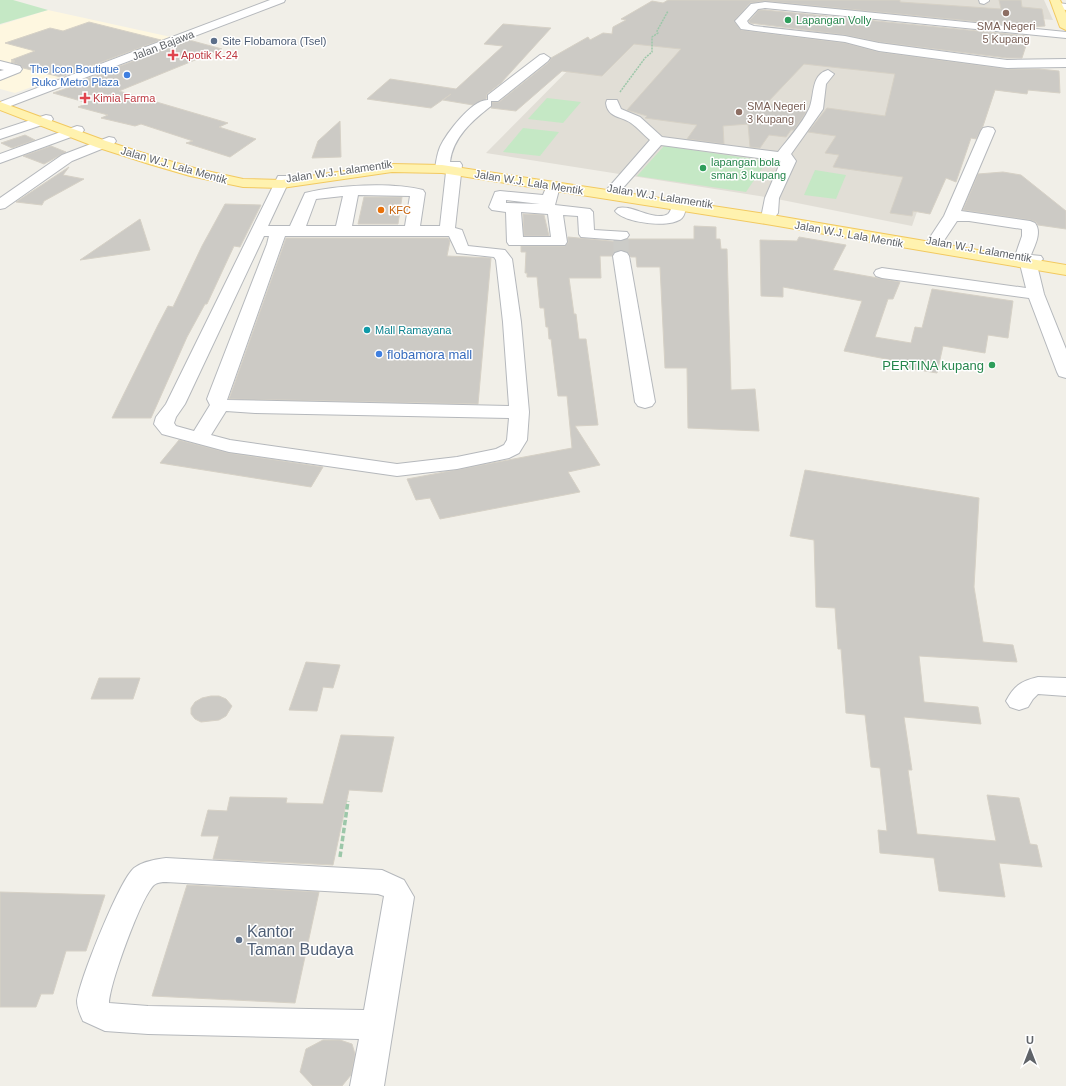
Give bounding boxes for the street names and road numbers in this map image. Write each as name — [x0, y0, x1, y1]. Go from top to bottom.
street label: Jalan Bajawa — [130, 27, 197, 62]
street label: Jalan W.J. Lala Mentik — [119, 144, 229, 186]
street label: Jalan W.J. Lalamentik — [285, 158, 393, 184]
street label: Jalan W.J. Lala Mentik — [474, 167, 585, 197]
street label: Jalan W.J. Lalamentik — [606, 182, 714, 210]
street label: Jalan W.J. Lala Mentik — [794, 219, 905, 250]
street label: Jalan W.J. Lalamentik — [925, 234, 1033, 264]

